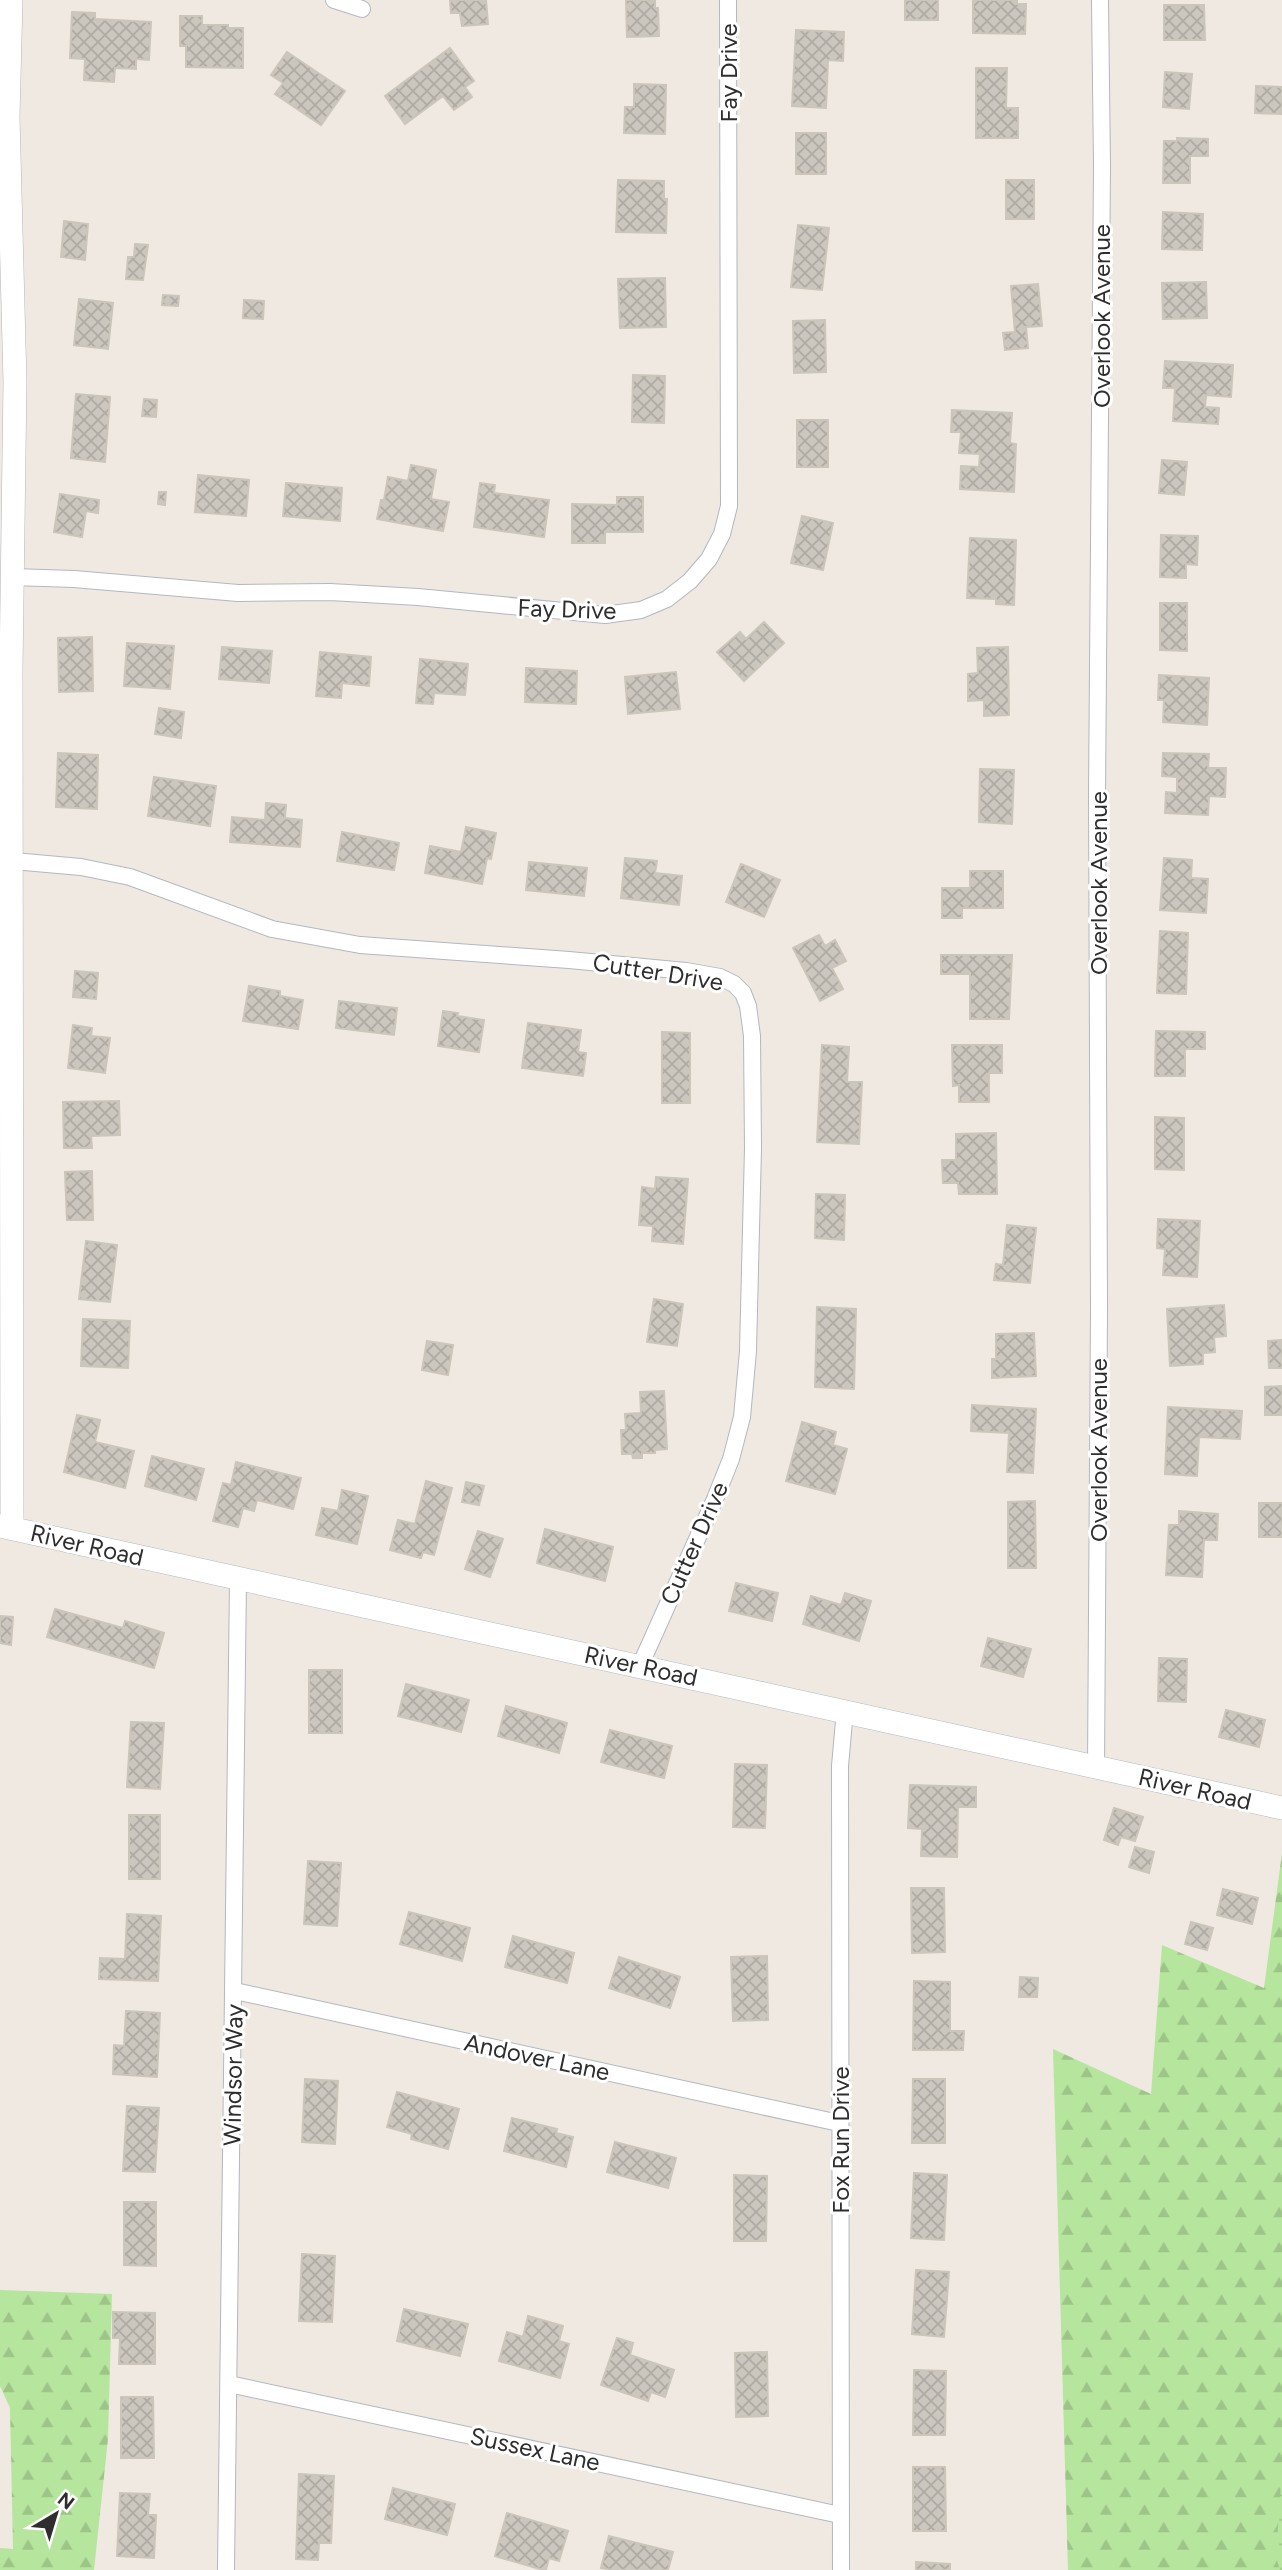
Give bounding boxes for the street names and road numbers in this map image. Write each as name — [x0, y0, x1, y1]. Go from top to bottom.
street label: Fay Drive — [714, 24, 743, 123]
street label: Overlook Avenue — [1087, 224, 1116, 408]
street label: Fay Drive — [517, 593, 617, 625]
street label: Overlook Avenue — [1084, 791, 1113, 975]
street label: Cutter Drive — [591, 947, 725, 997]
street label: Overlook Avenue — [1084, 1358, 1113, 1542]
street label: Cutter Drive — [654, 1477, 734, 1609]
street label: River Road — [28, 1518, 146, 1572]
street label: River Road — [582, 1640, 700, 1692]
street label: River Road — [1136, 1762, 1254, 1816]
street label: Windsor Way — [217, 2003, 249, 2146]
street label: Andover Lane — [462, 2027, 612, 2087]
street label: Fox Run Drive — [826, 2066, 855, 2214]
street label: Sussex Lane — [467, 2421, 603, 2477]

